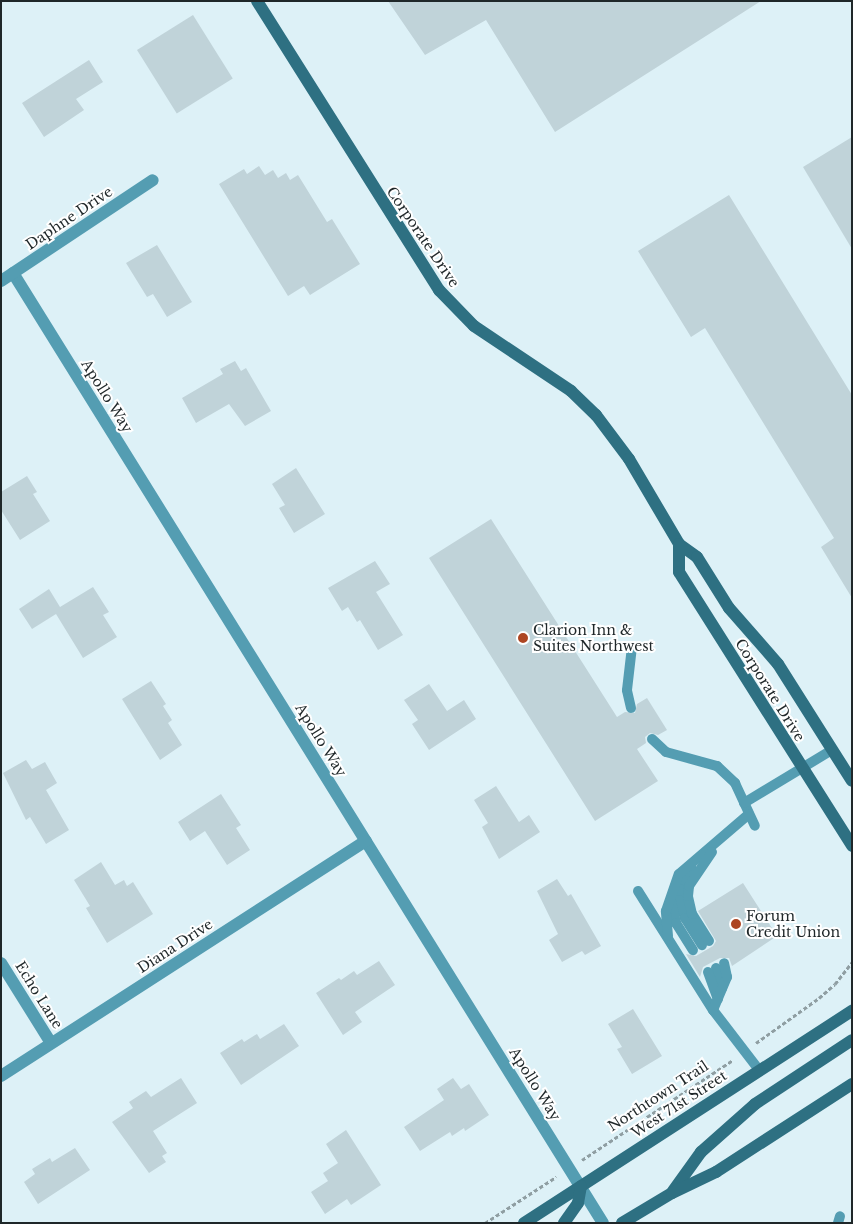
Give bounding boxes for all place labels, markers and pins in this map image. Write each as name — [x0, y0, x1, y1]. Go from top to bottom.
place label: Clarion Inn & Suites Northwest — [533, 622, 654, 654]
marker: Clarion Inn & Suites Northwest — [517, 632, 529, 644]
place label: Forum Credit Union — [746, 908, 840, 940]
marker: Forum Credit Union — [730, 918, 742, 930]

